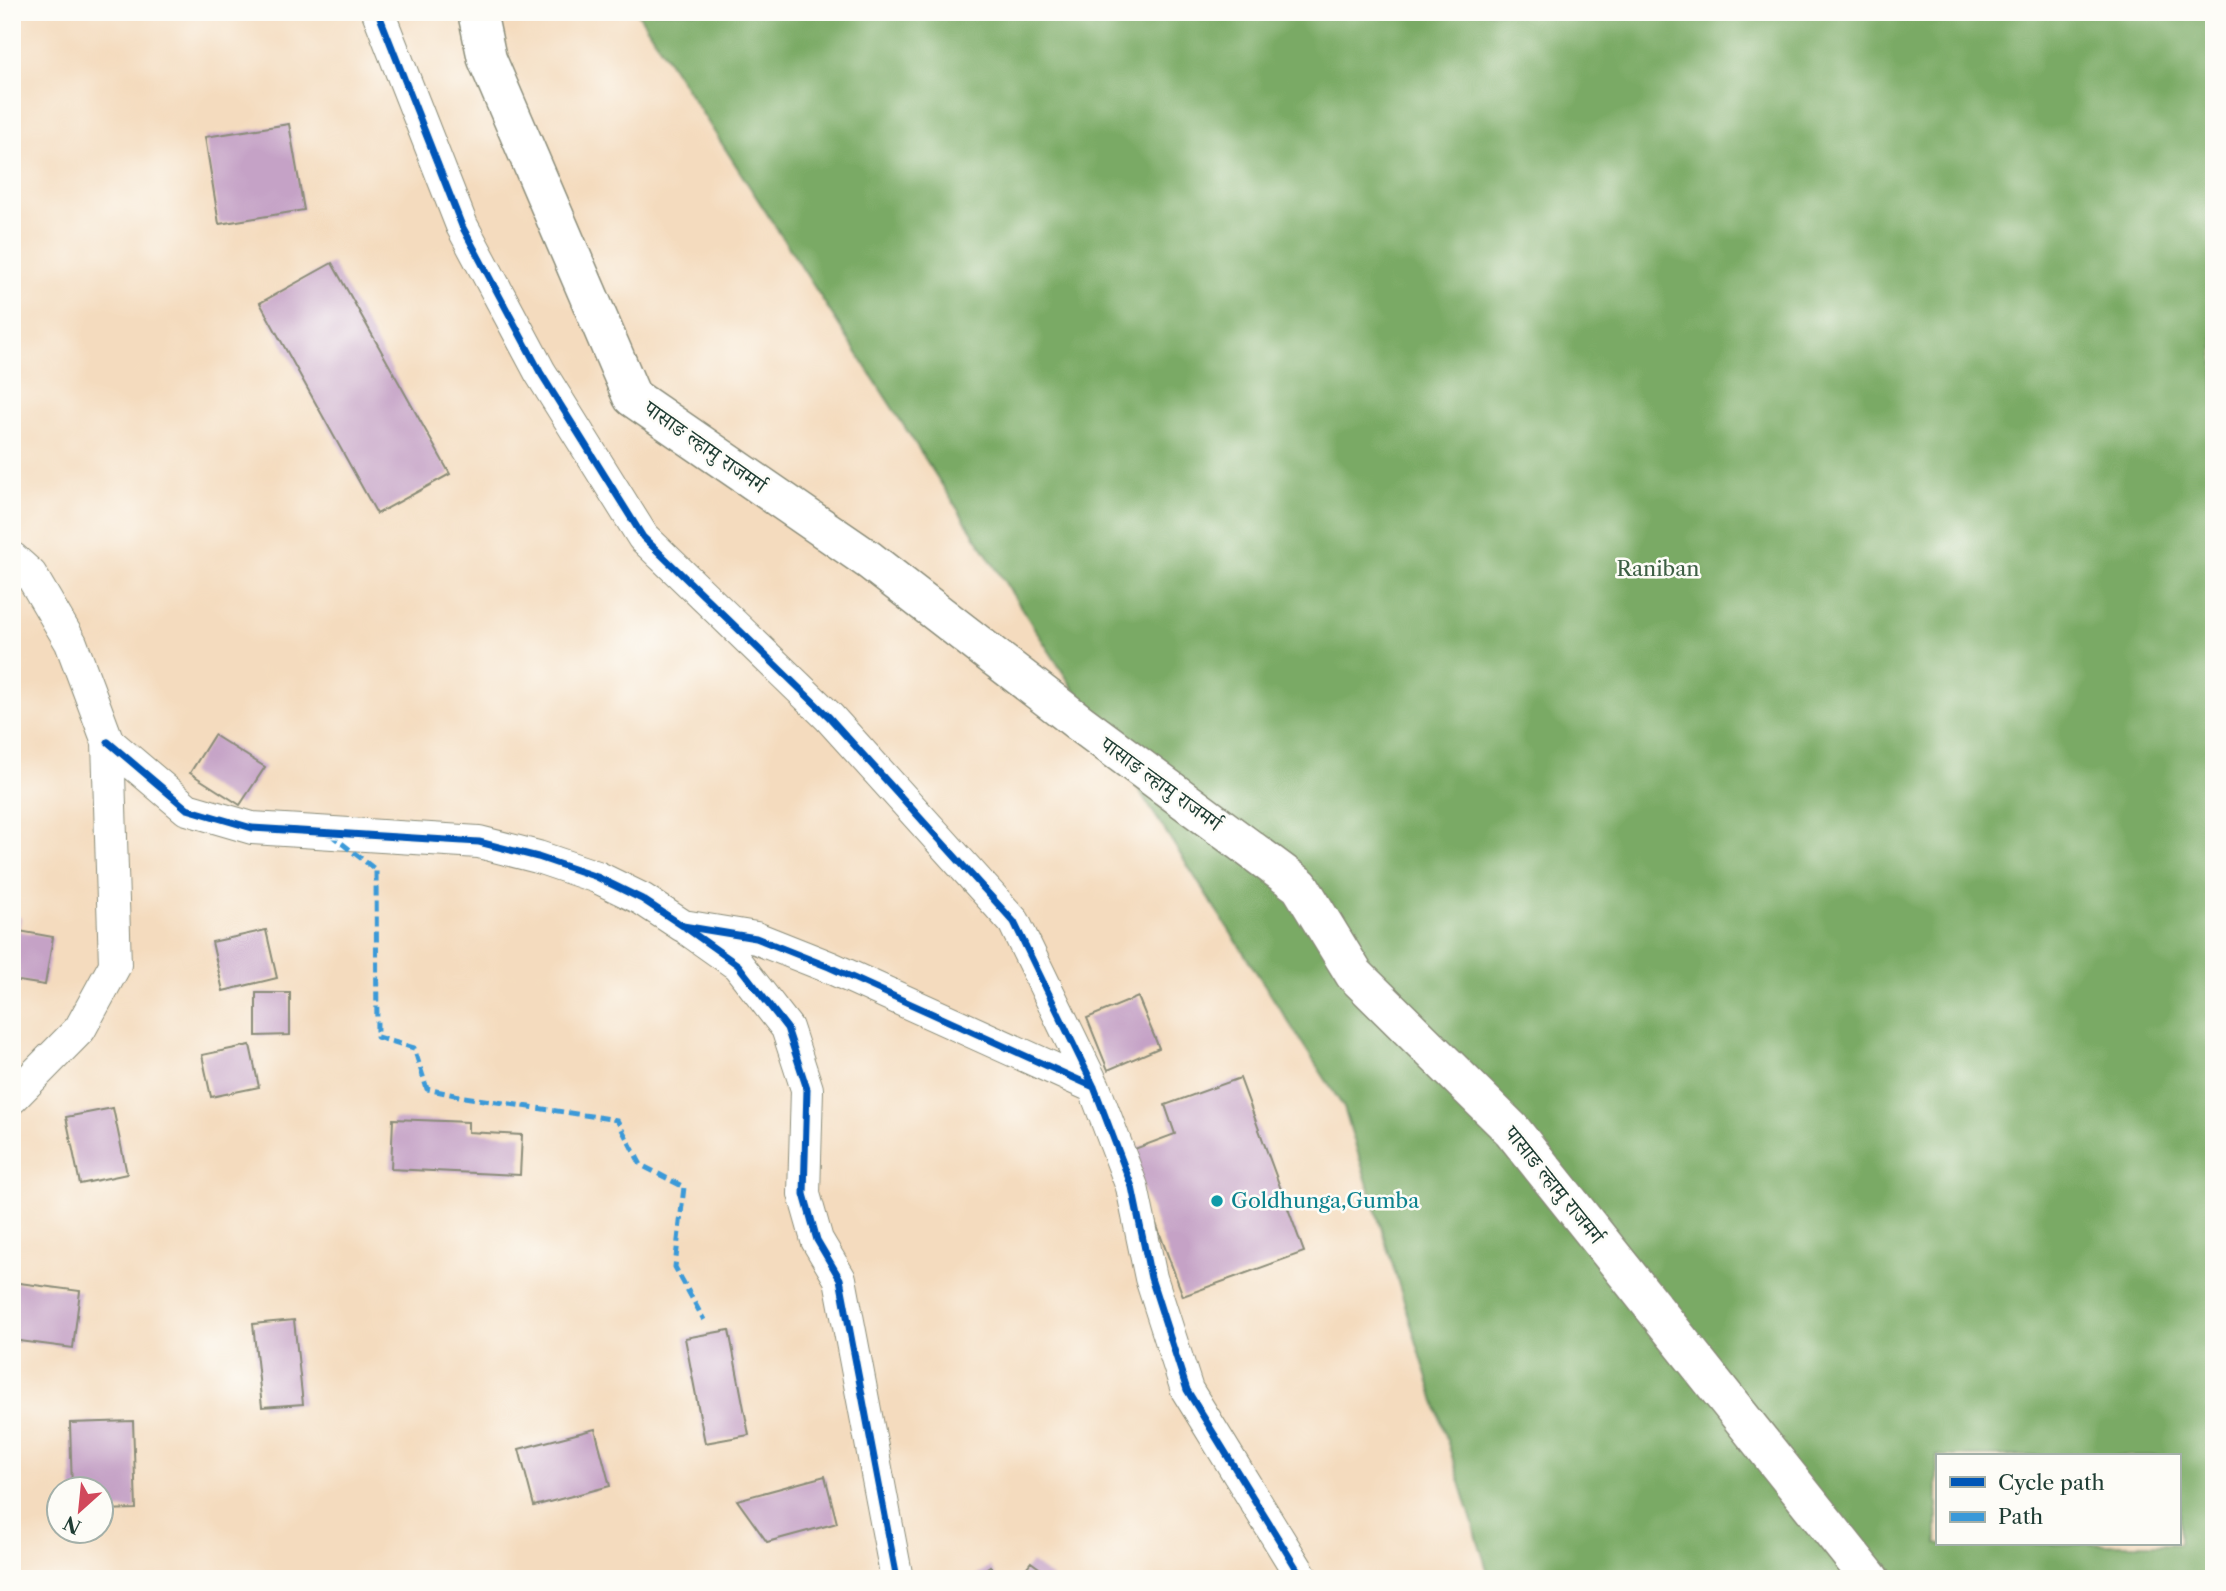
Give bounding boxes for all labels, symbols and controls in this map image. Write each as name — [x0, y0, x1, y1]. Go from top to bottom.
street label: पासाङ ल्हामु राजमर्ग — [637, 395, 772, 500]
park label: Raniban — [1617, 556, 1699, 581]
street label: पासाङ ल्हामु राजमर्ग — [1094, 731, 1228, 838]
street label: पासाङ ल्हामु राजमर्ग — [1497, 1120, 1610, 1250]
place label: Goldhunga,Gumba — [1231, 1188, 1420, 1213]
marker: Goldhunga,Gumba — [1209, 1193, 1225, 1209]
legend — [1936, 1454, 2180, 1546]
text: Cycle path — [1998, 1470, 2105, 1495]
north arrow — [46, 1476, 116, 1546]
text: Path — [1998, 1504, 2043, 1529]
text: N — [60, 1511, 85, 1539]

